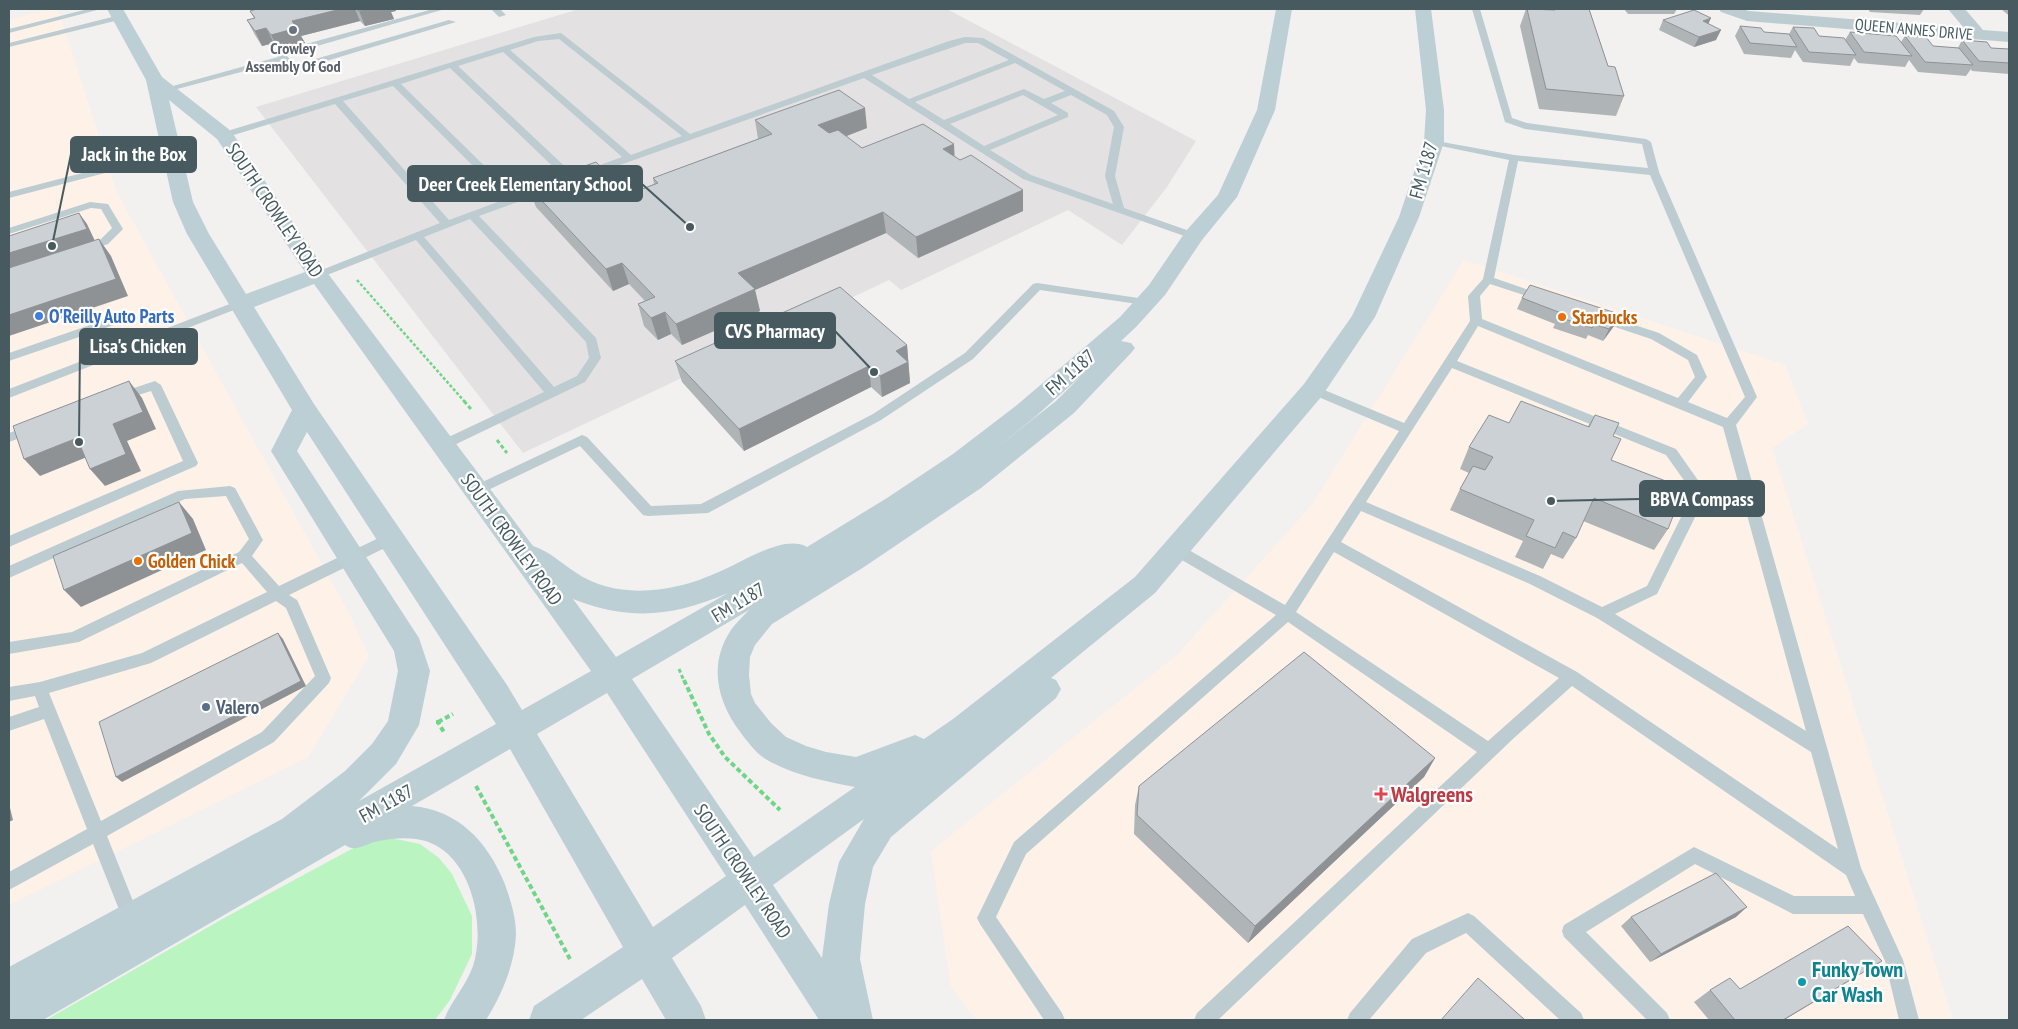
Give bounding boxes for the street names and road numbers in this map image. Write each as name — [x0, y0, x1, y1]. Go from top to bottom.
street label: QUEEN ANNES DRIVE — [1854, 14, 1974, 44]
street label: SOUTH CROWLEY ROAD — [221, 138, 329, 282]
street label: FM 1187 — [1403, 139, 1443, 201]
street label: FM 1187 — [1040, 344, 1100, 400]
street label: SOUTH CROWLEY ROAD — [456, 468, 568, 610]
street label: FM 1187 — [707, 577, 769, 627]
street label: FM 1187 — [355, 778, 417, 828]
street label: SOUTH CROWLEY ROAD — [689, 799, 797, 943]

